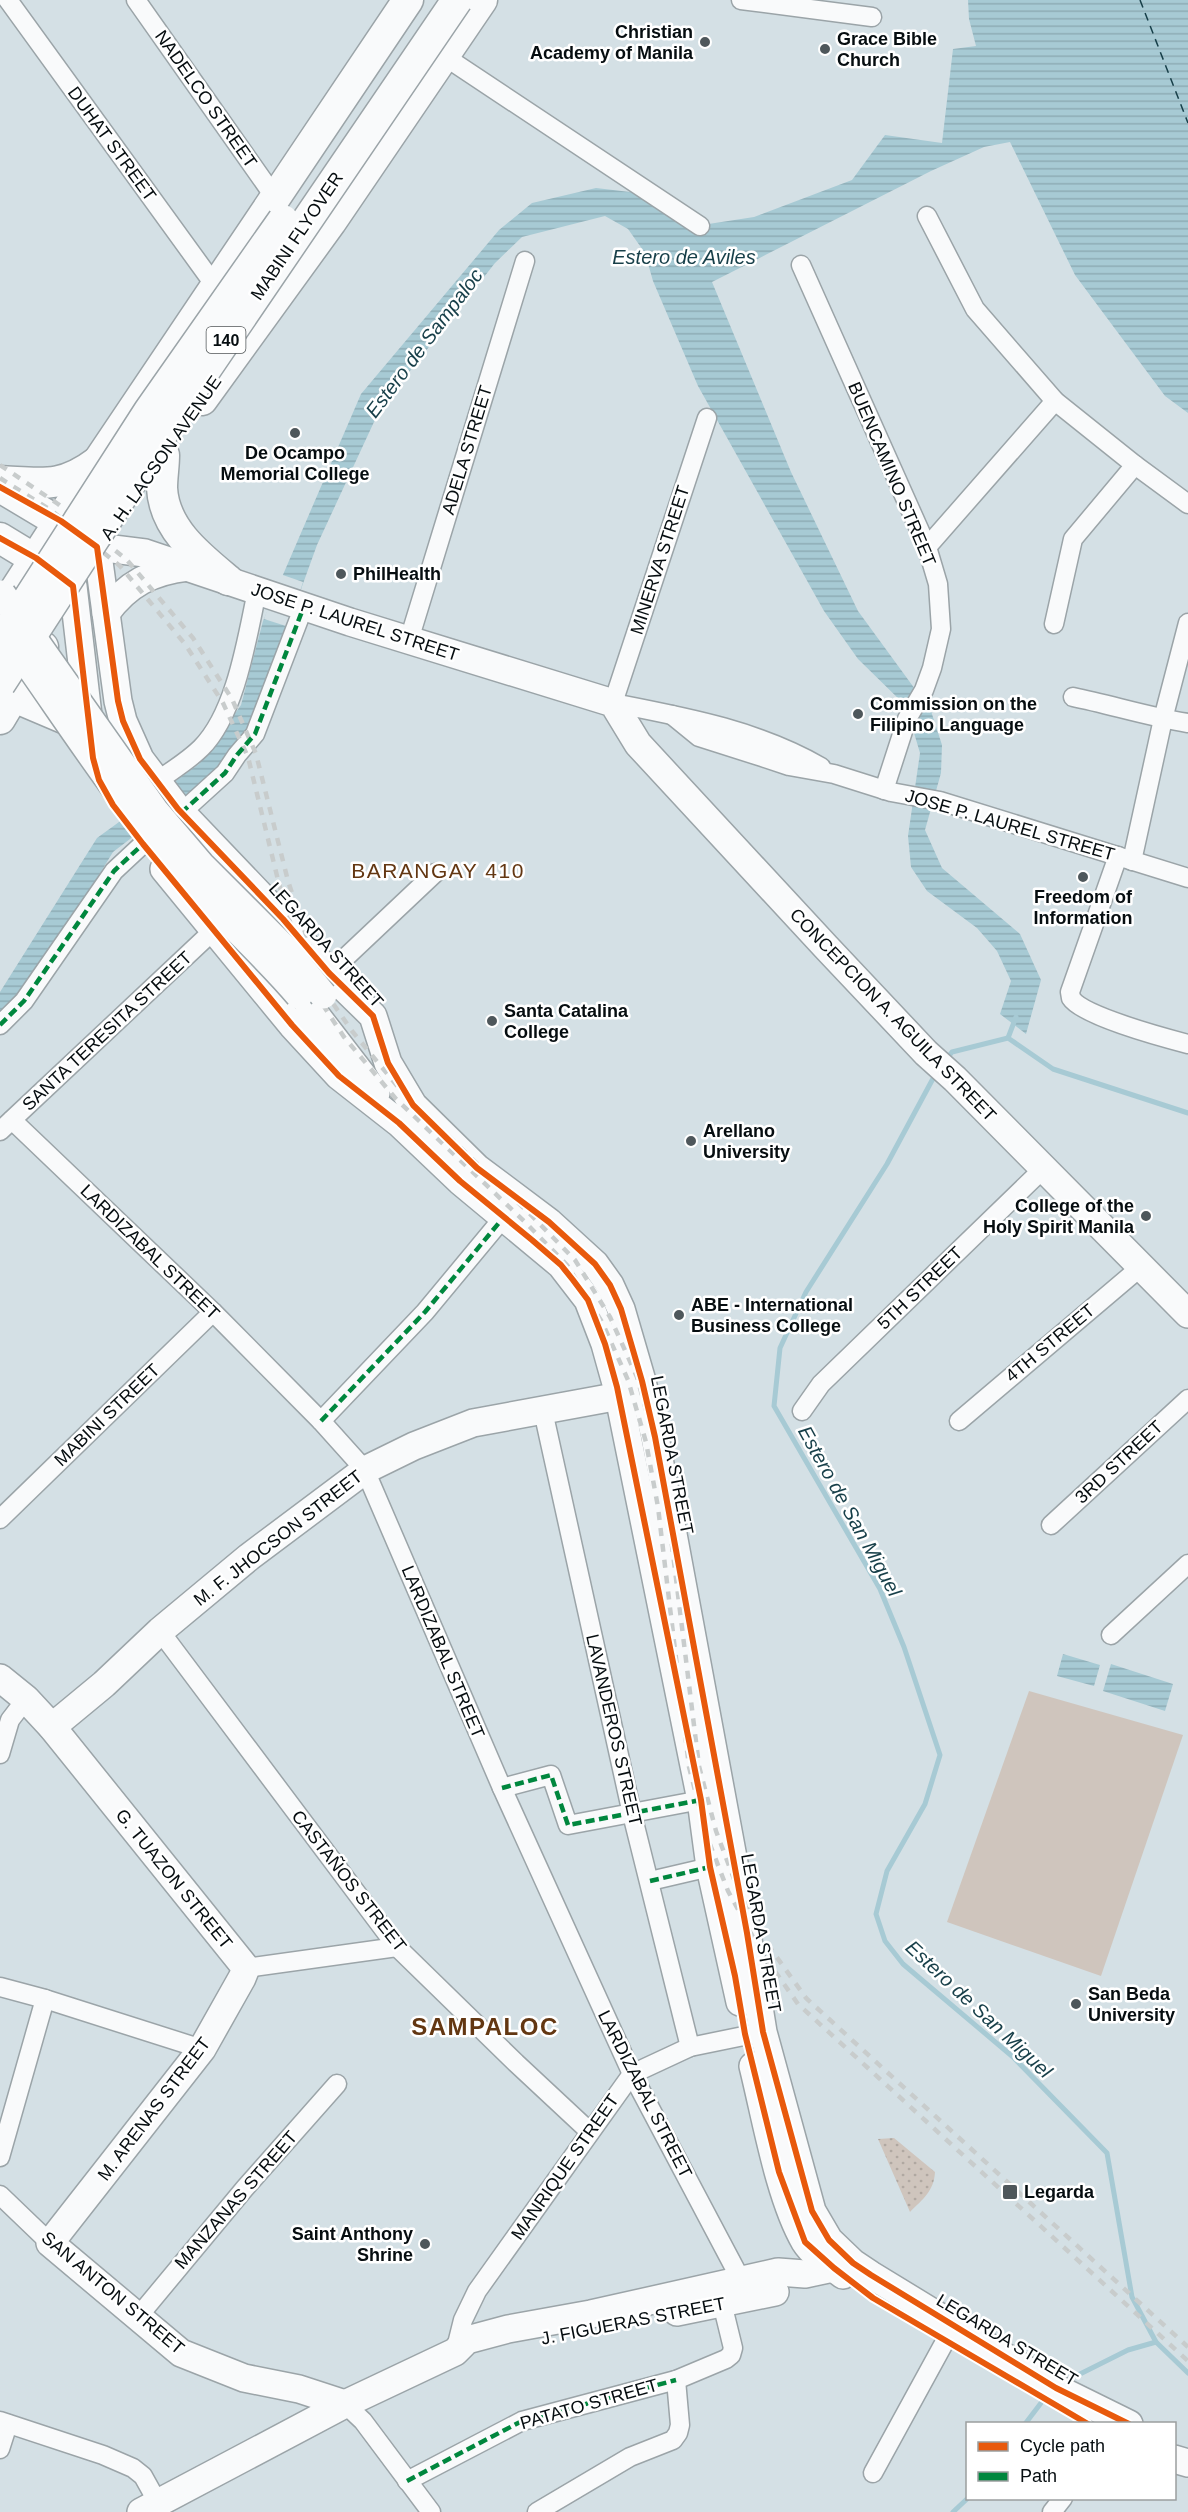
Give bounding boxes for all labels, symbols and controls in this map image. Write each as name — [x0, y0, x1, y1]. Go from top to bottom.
place label: Christian Academy of Manila — [530, 22, 694, 63]
street label: NADELCO STREET — [151, 26, 261, 172]
place label: Grace Bible Church — [837, 29, 937, 70]
marker: Christian Academy of Manila — [698, 35, 712, 49]
marker: Grace Bible Church — [818, 42, 832, 56]
street label: DUHAT STREET — [64, 83, 160, 205]
street label: MABINI FLYOVER — [247, 168, 347, 304]
water label: Estero de Aviles — [612, 246, 756, 268]
water label: Estero de Sampaloc — [361, 264, 487, 422]
road number: 140 — [206, 327, 246, 353]
street label: A. H. LACSON AVENUE — [97, 372, 225, 544]
street label: BUENCAMINO STREET — [844, 379, 940, 569]
street label: ADELA STREET — [438, 383, 496, 517]
marker: De Ocampo Memorial College — [288, 426, 302, 440]
place label: De Ocampo Memorial College — [220, 443, 370, 484]
street label: MINERVA STREET — [626, 483, 694, 637]
place label: PhilHealth — [353, 564, 441, 584]
marker: PhilHealth — [334, 567, 348, 581]
street label: JOSE P. LAUREL STREET — [249, 579, 461, 665]
place label: Commission on the Filipino Language — [870, 694, 1037, 735]
marker: Commission on the Filipino Language — [851, 707, 865, 721]
street label: JOSE P. LAUREL STREET — [903, 785, 1117, 865]
district label: BARANGAY 410 — [351, 859, 525, 882]
marker: Freedom of Information — [1076, 870, 1090, 884]
street label: LEGARDA STREET — [265, 878, 387, 1012]
place label: Freedom of Information — [1034, 887, 1133, 928]
street label: CONCEPCION A. AGUILA STREET — [786, 904, 1000, 1126]
street label: SANTA TERESITA STREET — [18, 947, 196, 1115]
place label: Santa Catalina College — [504, 1001, 629, 1042]
marker: Santa Catalina College — [485, 1014, 499, 1028]
place label: Arellano University — [703, 1121, 790, 1162]
marker: Arellano University — [684, 1134, 698, 1148]
street label: LARDIZABAL STREET — [76, 1180, 224, 1324]
place label: College of the Holy Spirit Manila — [983, 1196, 1135, 1237]
marker: College of the Holy Spirit Manila — [1139, 1209, 1153, 1223]
street label: 5TH STREET — [873, 1243, 967, 1333]
place label: ABE - International Business College — [691, 1295, 853, 1336]
street label: 4TH STREET — [1001, 1300, 1099, 1386]
marker: ABE - International Business College — [672, 1308, 686, 1322]
street label: MABINI STREET — [50, 1360, 164, 1470]
street label: LEGARDA STREET — [647, 1374, 697, 1536]
street label: 3RD STREET — [1071, 1416, 1167, 1508]
water label: Estero de San Miguel — [794, 1422, 906, 1600]
street label: M. F. JHOCSON STREET — [190, 1466, 366, 1610]
street label: LARDIZABAL STREET — [398, 1563, 488, 1741]
street label: LAVANDEROS STREET — [582, 1632, 646, 1828]
street label: G. TUAZON STREET — [112, 1805, 236, 1953]
street label: CASTAÑOS STREET — [288, 1806, 411, 1956]
street label: LEGARDA STREET — [737, 1852, 785, 2014]
water label: Estero de San Miguel — [902, 1936, 1057, 2083]
place label: San Beda University — [1088, 1984, 1175, 2025]
marker: San Beda University — [1069, 1997, 1083, 2011]
street label: LARDIZABAL STREET — [594, 2007, 696, 2181]
district label: SAMPALOC — [411, 2013, 559, 2040]
street label: M. ARENAS STREET — [94, 2033, 214, 2185]
street label: MANRIQUE STREET — [507, 2090, 623, 2244]
street label: MANZANAS STREET — [171, 2127, 301, 2273]
place label: Legarda — [1024, 2182, 1095, 2202]
marker: Legarda — [1001, 2183, 1019, 2201]
place label: Saint Anthony Shrine — [292, 2224, 413, 2265]
street label: SAN ANTON STREET — [38, 2228, 188, 2358]
marker: Saint Anthony Shrine — [418, 2237, 432, 2251]
street label: LEGARDA STREET — [933, 2290, 1081, 2390]
street label: J. FIGUERAS STREET — [539, 2293, 727, 2349]
street label: PATATO STREET — [518, 2375, 660, 2433]
legend — [966, 2422, 1176, 2500]
text: Cycle path — [1020, 2436, 1105, 2456]
text: Path — [1020, 2466, 1057, 2486]

